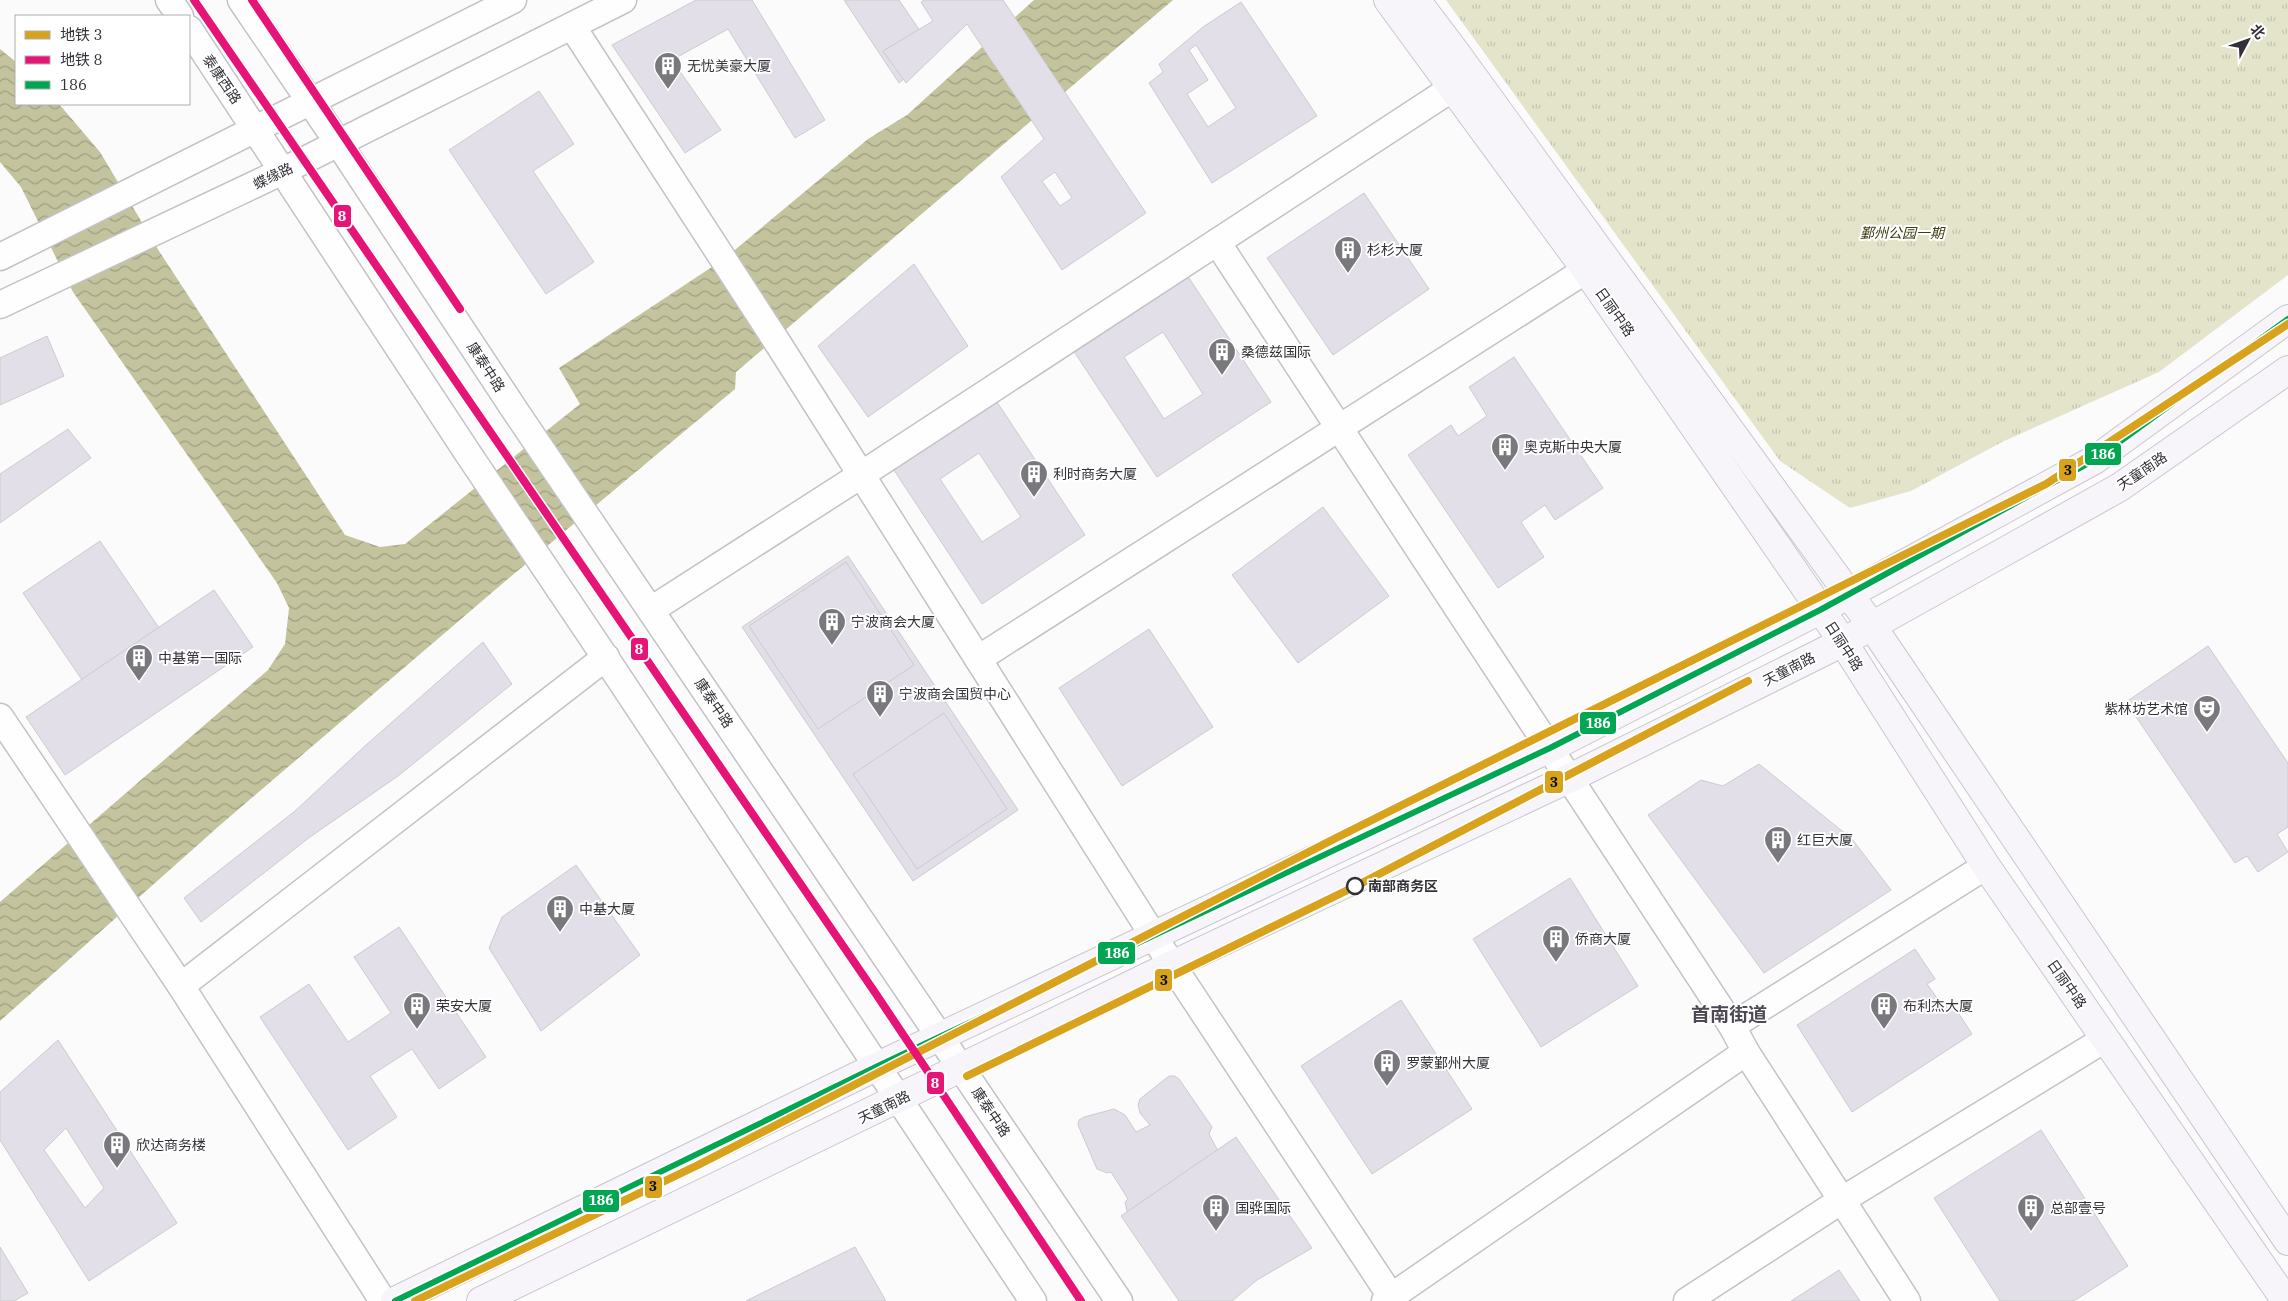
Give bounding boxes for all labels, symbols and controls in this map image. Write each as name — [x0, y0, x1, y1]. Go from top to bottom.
legend — [15, 15, 190, 105]
north arrow — [2223, 15, 2273, 65]
text: 北 — [2246, 20, 2269, 43]
text: 地铁 3 — [60, 25, 102, 44]
text: 地铁 8 — [60, 50, 102, 69]
street label: 泰康西路 — [199, 51, 245, 107]
building icon: 无忧美豪大厦 — [653, 51, 683, 90]
place label: 无忧美豪大厦 — [687, 57, 771, 75]
text: 186 — [60, 75, 87, 94]
street label: 蝶缘路 — [250, 159, 296, 193]
line badge: 8 — [333, 204, 352, 228]
text: 8 — [338, 207, 346, 225]
park label: 鄞州公园一期 — [1860, 224, 1946, 242]
building icon: 杉杉大厦 — [1333, 235, 1363, 274]
place label: 杉杉大厦 — [1367, 241, 1423, 259]
street label: 日丽中路 — [1592, 284, 1638, 340]
building icon: 桑德兹国际 — [1207, 337, 1237, 376]
street label: 康泰中路 — [463, 339, 509, 395]
place label: 桑德兹国际 — [1241, 343, 1311, 361]
building icon: 奥克斯中央大厦 — [1490, 432, 1520, 471]
place label: 奥克斯中央大厦 — [1524, 438, 1622, 456]
line badge: 186 — [2084, 442, 2122, 466]
text: 186 — [2090, 445, 2116, 463]
street label: 天童南路 — [2114, 448, 2170, 494]
line badge: 3 — [2058, 458, 2077, 482]
building icon: 利时商务大厦 — [1019, 459, 1049, 498]
text: 3 — [2064, 461, 2072, 479]
place label: 利时商务大厦 — [1053, 465, 1137, 483]
building icon: 宁波商会大厦 — [817, 607, 847, 646]
place label: 宁波商会大厦 — [851, 613, 935, 631]
street label: 日丽中路 — [1821, 618, 1867, 674]
line badge: 8 — [630, 637, 649, 661]
text: 8 — [635, 640, 643, 658]
building icon: 中基第一国际 — [124, 643, 154, 682]
street label: 天童南路 — [1760, 648, 1818, 690]
place label: 中基第一国际 — [158, 649, 242, 667]
street label: 康泰中路 — [691, 675, 737, 731]
building icon: 宁波商会国贸中心 — [865, 679, 895, 718]
place label: 宁波商会国贸中心 — [899, 685, 1011, 703]
theatre icon: 紫林坊艺术馆 — [2192, 694, 2222, 733]
place label: 紫林坊艺术馆 — [2104, 700, 2188, 718]
line badge: 186 — [1579, 711, 1617, 735]
text: 186 — [1585, 714, 1611, 732]
line badge: 3 — [1544, 770, 1564, 794]
text: 3 — [1550, 773, 1558, 791]
building icon: 红巨大厦 — [1763, 825, 1793, 864]
place label: 红巨大厦 — [1797, 831, 1853, 849]
marker: 南部商务区 — [1346, 877, 1364, 895]
place label: 南部商务区 — [1368, 877, 1438, 895]
building icon: 中基大厦 — [545, 894, 575, 933]
place label: 中基大厦 — [579, 900, 635, 918]
building icon: 侨商大厦 — [1541, 924, 1571, 963]
place label: 侨商大厦 — [1575, 930, 1631, 948]
line badge: 186 — [1097, 941, 1136, 965]
text: 186 — [1104, 944, 1130, 962]
street label: 日丽中路 — [2044, 956, 2090, 1012]
line badge: 3 — [1154, 968, 1173, 992]
text: 3 — [1160, 971, 1168, 989]
building icon: 荣安大厦 — [402, 991, 432, 1030]
building icon: 布利杰大厦 — [1869, 991, 1899, 1030]
place label: 荣安大厦 — [436, 997, 492, 1015]
place label: 布利杰大厦 — [1903, 997, 1973, 1015]
district label: 首南街道 — [1691, 1002, 1767, 1026]
building icon: 罗蒙鄞州大厦 — [1372, 1048, 1402, 1087]
place label: 罗蒙鄞州大厦 — [1406, 1054, 1490, 1072]
line badge: 8 — [926, 1071, 945, 1095]
text: 8 — [931, 1074, 939, 1092]
street label: 康泰中路 — [968, 1084, 1014, 1140]
street label: 天童南路 — [855, 1087, 913, 1127]
building icon: 欣达商务楼 — [102, 1130, 132, 1169]
place label: 欣达商务楼 — [136, 1136, 206, 1154]
line badge: 3 — [644, 1175, 663, 1199]
text: 3 — [649, 1177, 657, 1195]
line badge: 186 — [582, 1189, 620, 1213]
text: 186 — [588, 1191, 614, 1209]
building icon: 国骅国际 — [1201, 1193, 1231, 1232]
building icon: 总部壹号 — [2016, 1193, 2046, 1232]
place label: 国骅国际 — [1235, 1199, 1291, 1217]
place label: 总部壹号 — [2050, 1199, 2106, 1217]

